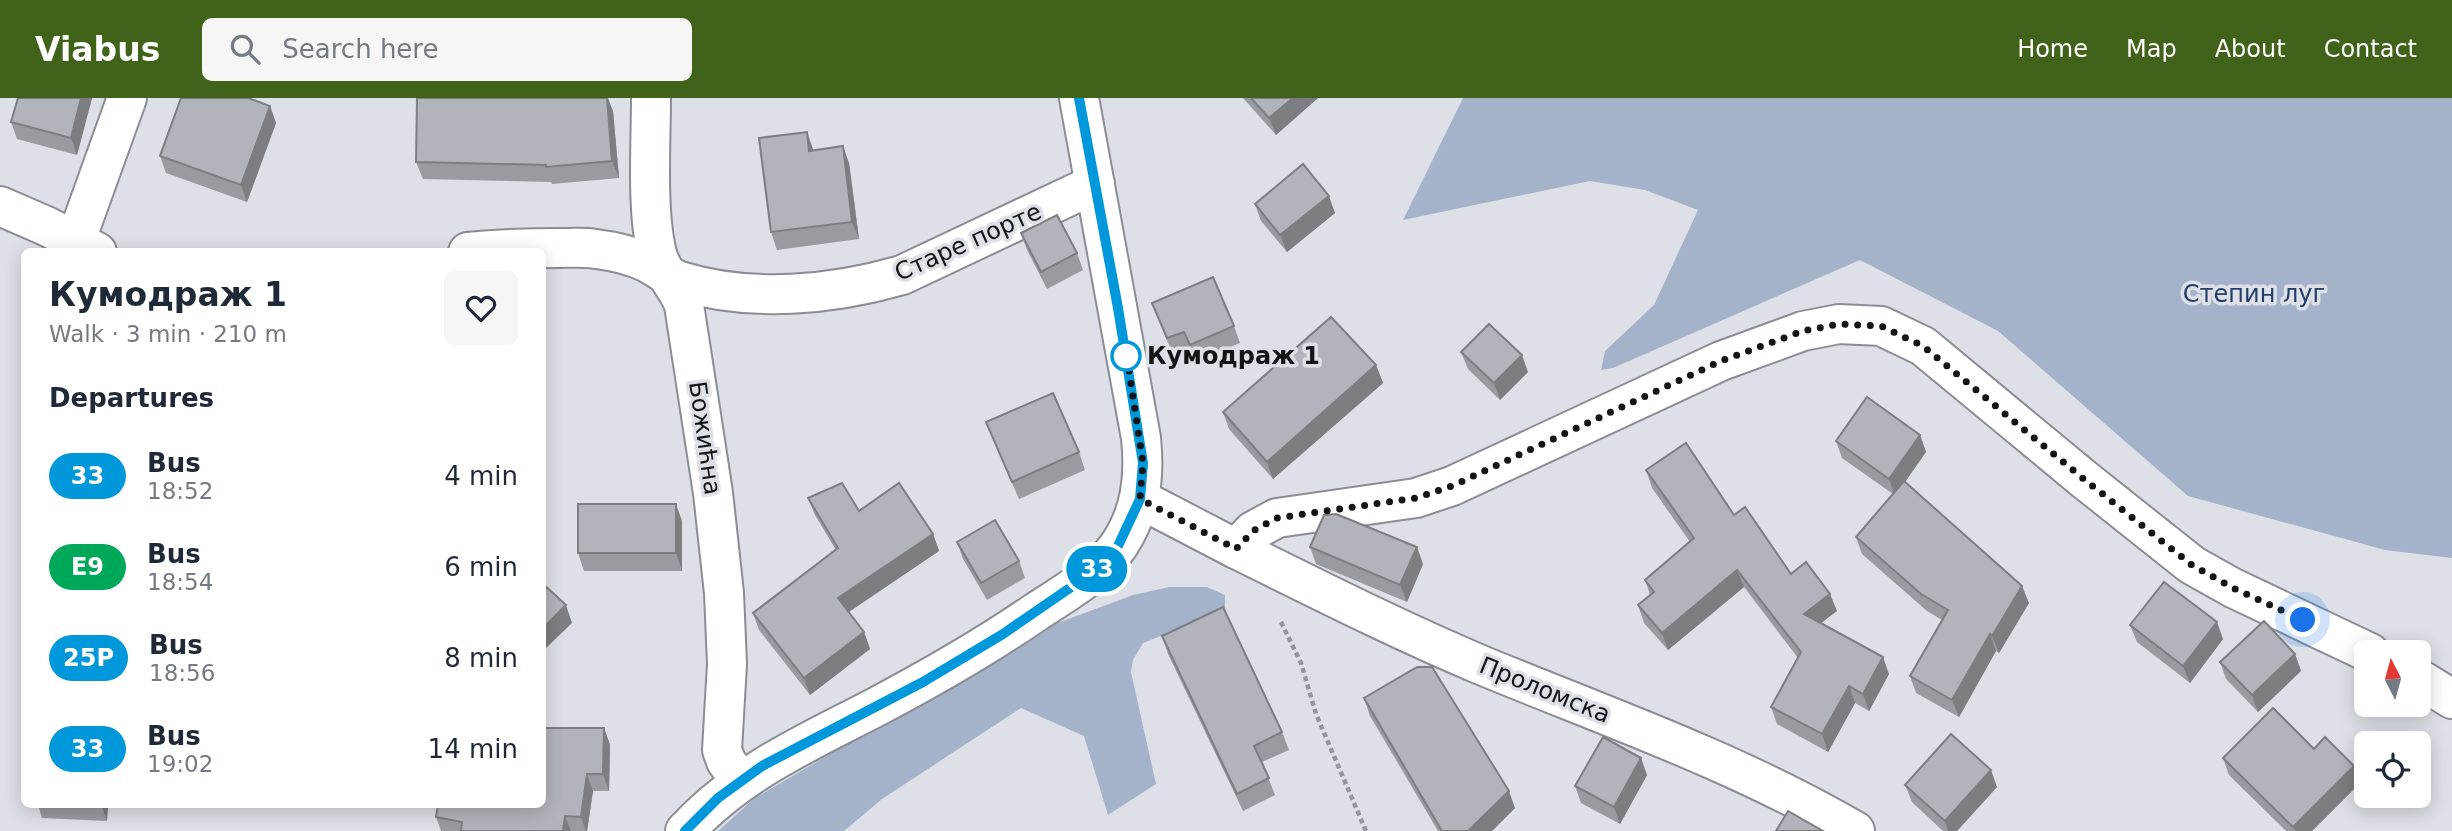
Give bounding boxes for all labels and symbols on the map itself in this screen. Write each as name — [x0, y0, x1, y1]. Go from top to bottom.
street label: Старе порте — [890, 197, 1046, 287]
park label: Степин луг — [2183, 280, 2325, 308]
marker: Кумодраж 1 — [1111, 341, 1141, 371]
place label: Кумодраж 1 — [1147, 342, 1320, 370]
street label: Божићна — [683, 379, 727, 497]
line badge: 33 — [1066, 546, 1128, 592]
your location — [2285, 602, 2320, 637]
north arrow — [2354, 640, 2431, 718]
street label: Проломска — [1476, 651, 1614, 729]

